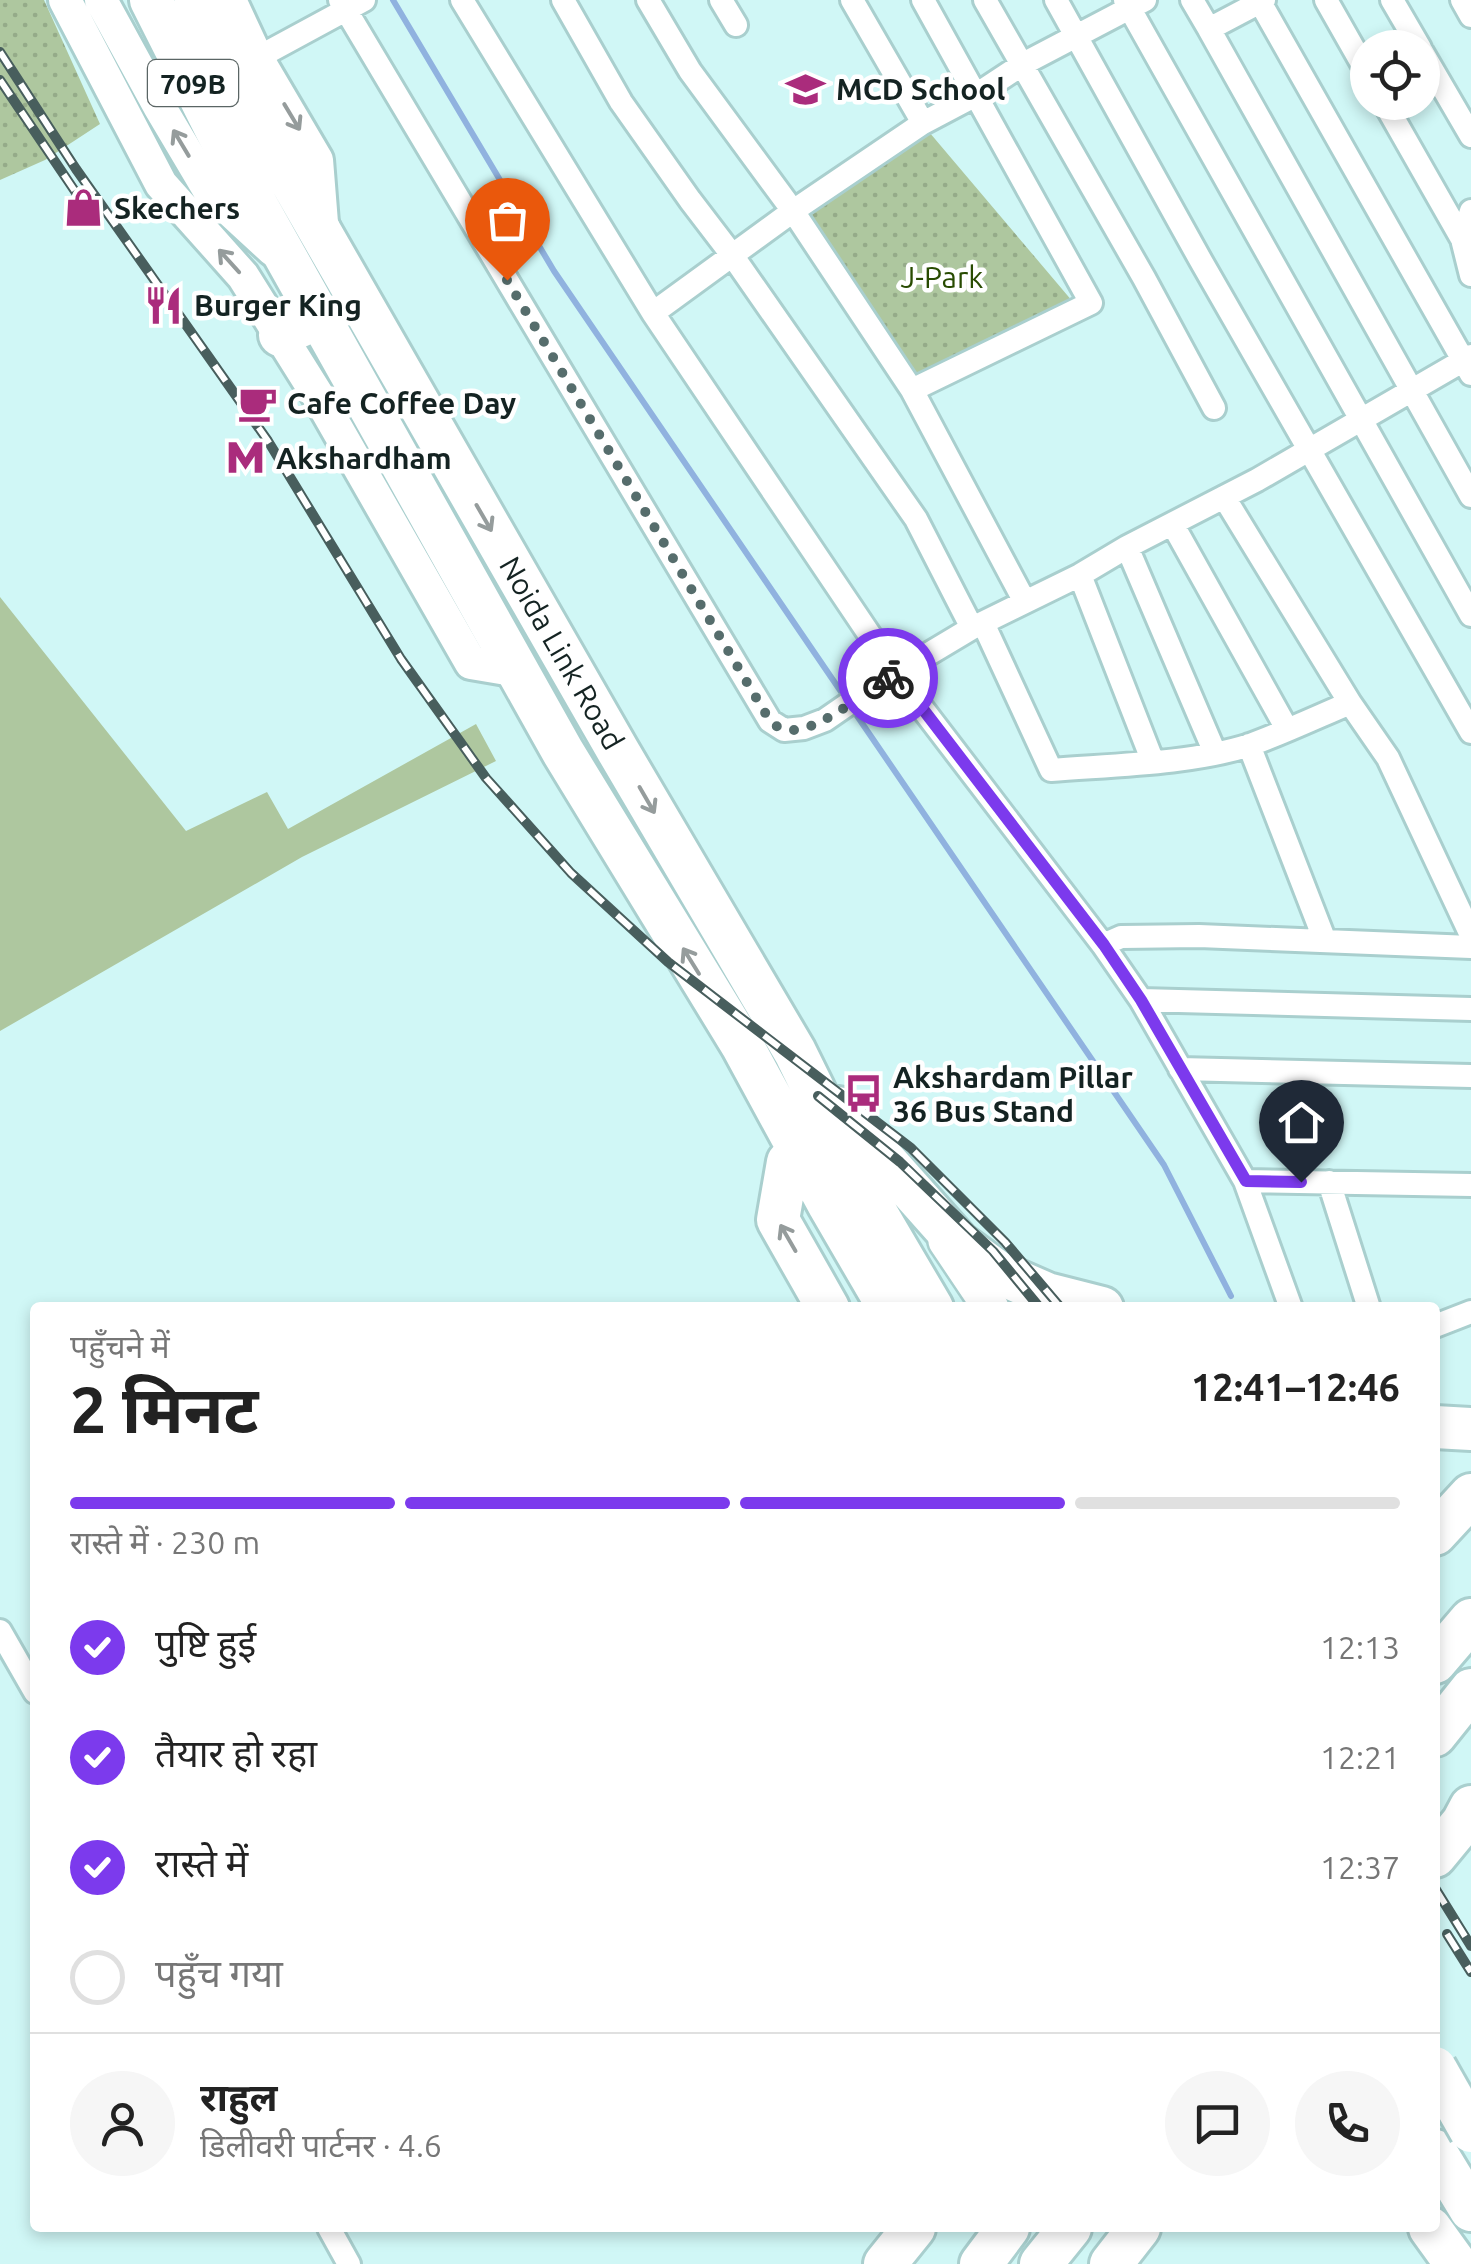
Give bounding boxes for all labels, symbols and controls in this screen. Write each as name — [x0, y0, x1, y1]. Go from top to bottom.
map controls — [1350, 30, 1440, 120]
button: locate — [1350, 30, 1440, 120]
road number: 709B — [148, 60, 238, 106]
school or university icon: MCD School — [785, 68, 827, 110]
place label: MCD School — [836, 72, 1005, 106]
one-way arrow — [282, 102, 302, 131]
one-way arrow — [171, 129, 191, 158]
pin — [465, 178, 550, 281]
shop icon: Skechers — [63, 187, 105, 229]
place label: Skechers — [114, 191, 240, 225]
icon: bag — [480, 193, 535, 248]
one-way arrow — [218, 249, 241, 274]
park label: J-Park — [900, 260, 984, 294]
restaurant icon: Burger King — [143, 284, 185, 326]
place label: Burger King — [194, 288, 362, 322]
cafe icon: Cafe Coffee Day — [236, 382, 278, 424]
place label: Cafe Coffee Day — [287, 386, 516, 420]
metro station icon: Akshardham — [225, 437, 267, 479]
place label: Akshardham — [276, 441, 452, 475]
one-way arrow — [475, 503, 495, 532]
street label: Noida Link Road — [493, 551, 631, 755]
courier — [838, 628, 938, 728]
icon: bike — [861, 651, 916, 706]
one-way arrow — [637, 785, 657, 814]
one-way arrow — [681, 948, 701, 976]
place label: Akshardam Pillar 36 Bus Stand — [893, 1060, 1133, 1128]
bus stop icon: Akshardam Pillar 36 Bus Stand — [842, 1073, 884, 1115]
pin — [1259, 1080, 1344, 1183]
icon: home — [1274, 1095, 1329, 1150]
one-way arrow — [778, 1224, 798, 1253]
text: पहुँचने में — [70, 1328, 170, 1364]
text: 12:41–12:46 — [1191, 1366, 1400, 1408]
text: 2 मिनट — [70, 1372, 259, 1445]
text: रास्ते में · 230 m — [70, 1524, 260, 1560]
icon: check — [70, 1620, 125, 1675]
text: पुष्टि हुई — [155, 1622, 256, 1664]
text: 12:13 — [1320, 1629, 1400, 1665]
icon: check — [70, 1730, 125, 1785]
text: तैयार हो रहा — [155, 1732, 317, 1774]
text: 12:21 — [1320, 1739, 1400, 1775]
icon: check — [70, 1840, 125, 1895]
text: रास्ते में — [155, 1842, 248, 1884]
text: 12:37 — [1320, 1849, 1400, 1885]
text: पहुँच गया — [155, 1952, 283, 1994]
button: person — [70, 2071, 175, 2176]
button: chat — [1165, 2071, 1270, 2176]
button: phone — [1295, 2071, 1400, 2176]
text: राहुल — [200, 2076, 277, 2118]
text: डिलीवरी पार्टनर · 4.6 — [200, 2127, 442, 2163]

